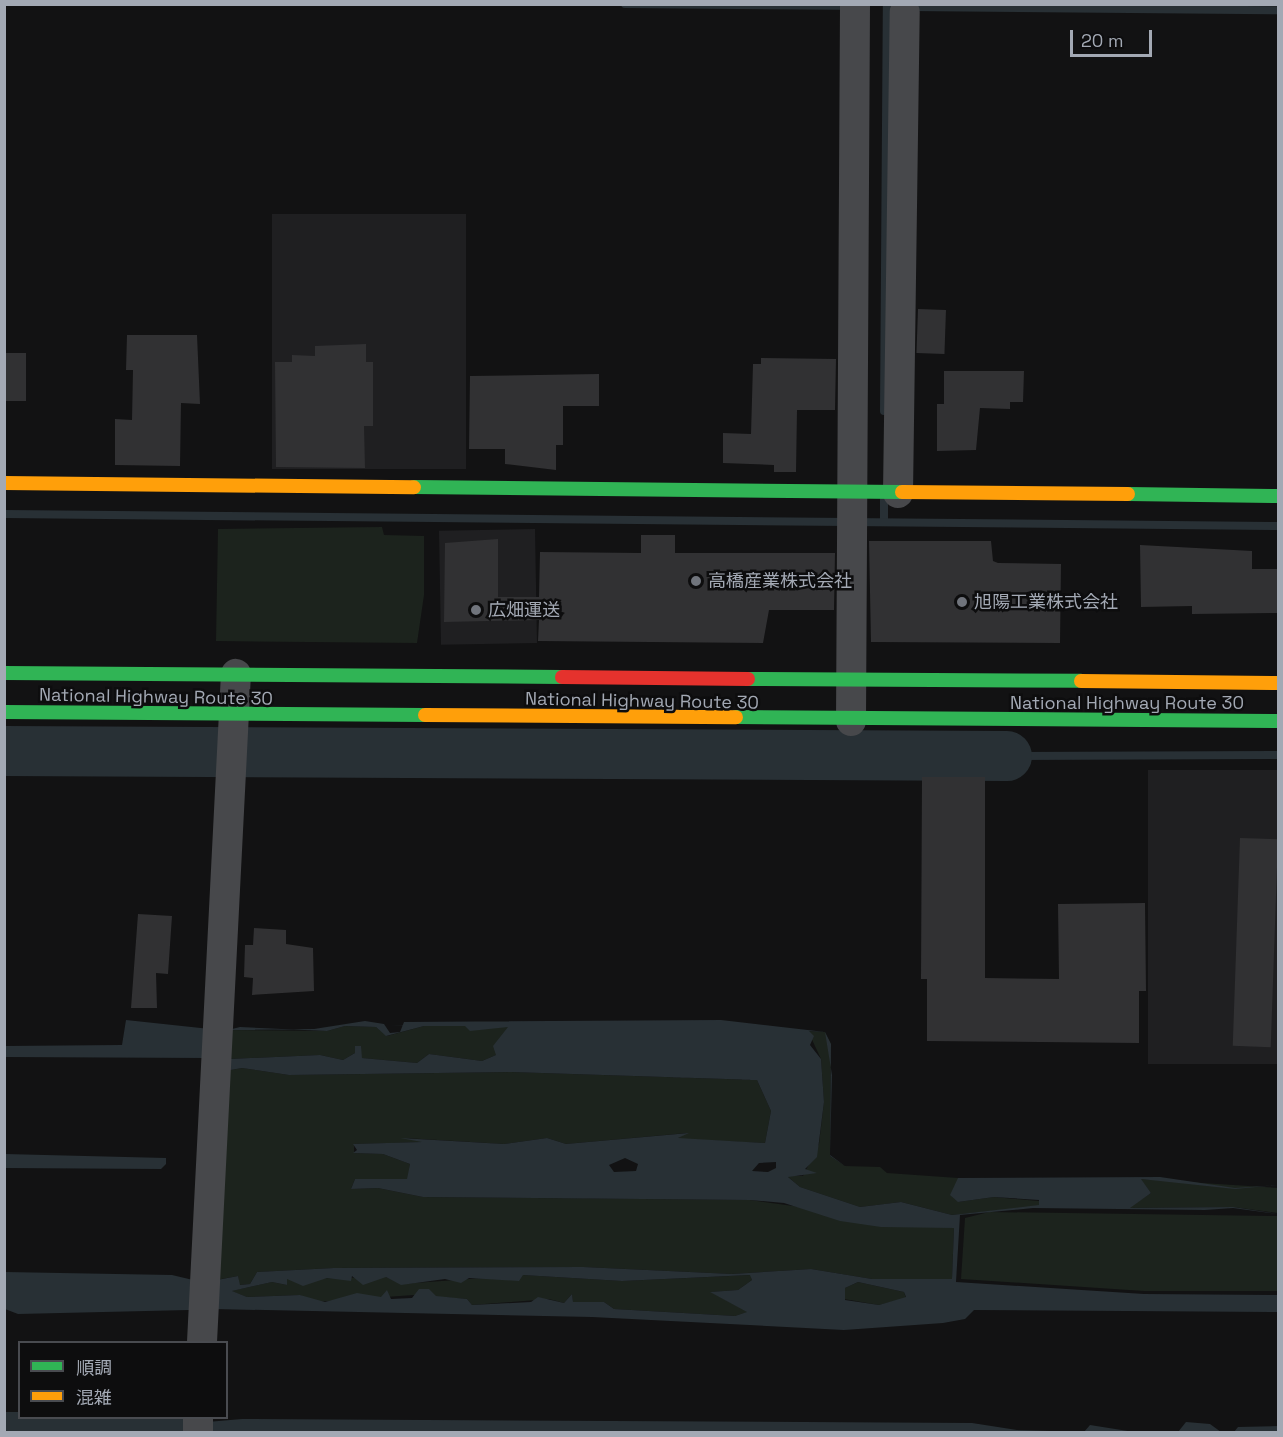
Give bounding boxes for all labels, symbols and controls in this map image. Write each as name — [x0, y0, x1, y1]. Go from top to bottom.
scale bar — [1073, 18, 1156, 56]
text: 20 m — [1081, 29, 1124, 52]
place label: 高橋産業株式会社 — [708, 570, 852, 592]
marker: 高橋産業株式会社 — [689, 574, 703, 588]
place label: 旭陽工業株式会社 — [974, 591, 1118, 613]
marker: 旭陽工業株式会社 — [955, 595, 969, 609]
place label: 広畑運送 — [488, 599, 560, 621]
marker: 広畑運送 — [469, 603, 483, 617]
street label: National Highway Route 30 — [39, 684, 273, 710]
street label: National Highway Route 30 — [525, 688, 759, 714]
street label: National Highway Route 30 — [1010, 692, 1244, 714]
legend — [18, 1341, 228, 1419]
text: 順調 — [76, 1356, 112, 1379]
text: 混雑 — [76, 1386, 112, 1409]

